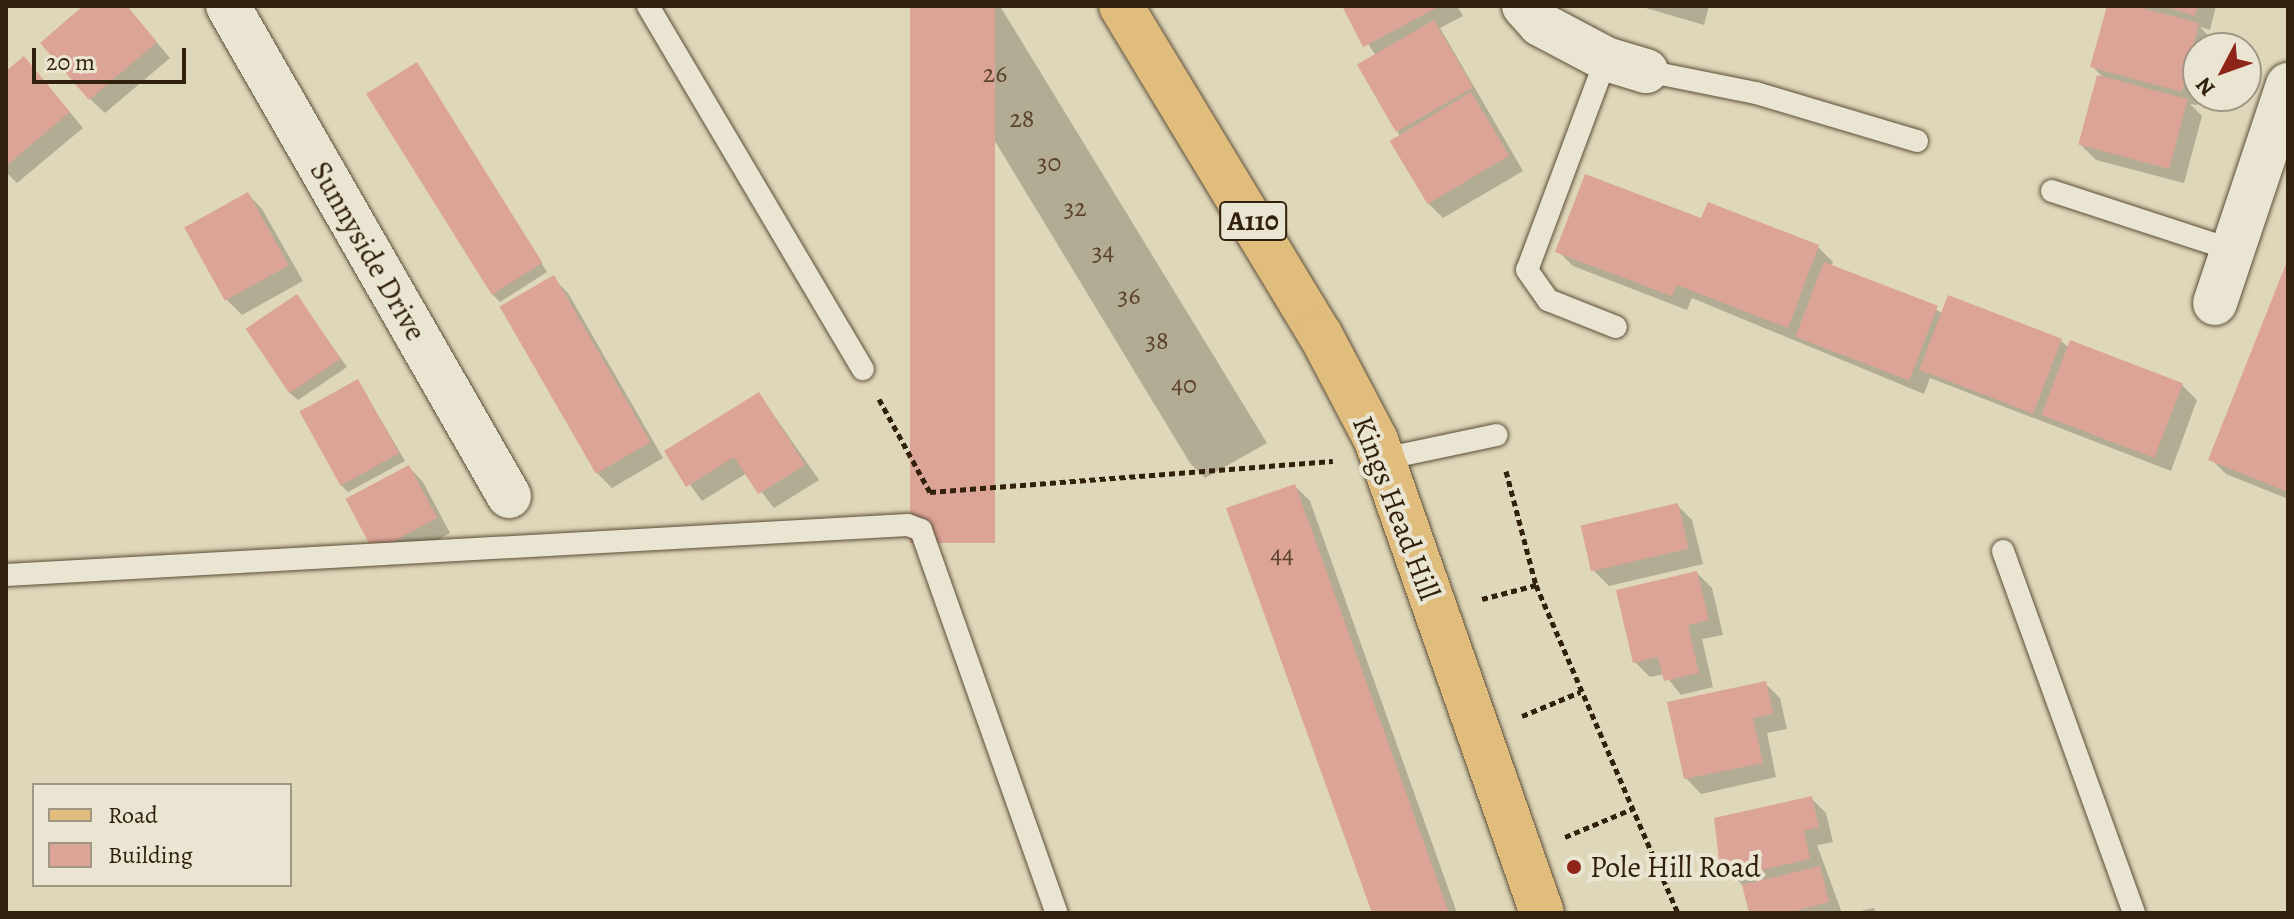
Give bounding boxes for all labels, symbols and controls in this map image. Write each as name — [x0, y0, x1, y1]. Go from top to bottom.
scale bar — [36, 32, 190, 82]
north arrow — [2182, 32, 2262, 112]
text: 20 m — [46, 46, 95, 78]
house number: 26 — [983, 58, 1007, 90]
text: N — [2189, 71, 2222, 102]
house number: 28 — [1010, 103, 1034, 135]
house number: 30 — [1037, 147, 1061, 179]
street label: Sunnyside Drive — [302, 155, 434, 347]
house number: 32 — [1063, 192, 1087, 224]
road number: A110 — [1219, 197, 1287, 245]
house number: 34 — [1092, 236, 1114, 268]
house number: 36 — [1118, 280, 1140, 312]
house number: 38 — [1145, 325, 1169, 357]
house number: 40 — [1171, 369, 1197, 401]
street label: Kings Head Hill — [1344, 411, 1448, 605]
house number: 44 — [1270, 539, 1294, 571]
legend — [32, 783, 292, 887]
text: Road — [108, 799, 158, 831]
text: Building — [108, 839, 193, 871]
place label: Pole Hill Road — [1590, 849, 1761, 885]
marker: Pole Hill Road — [1565, 858, 1583, 876]

